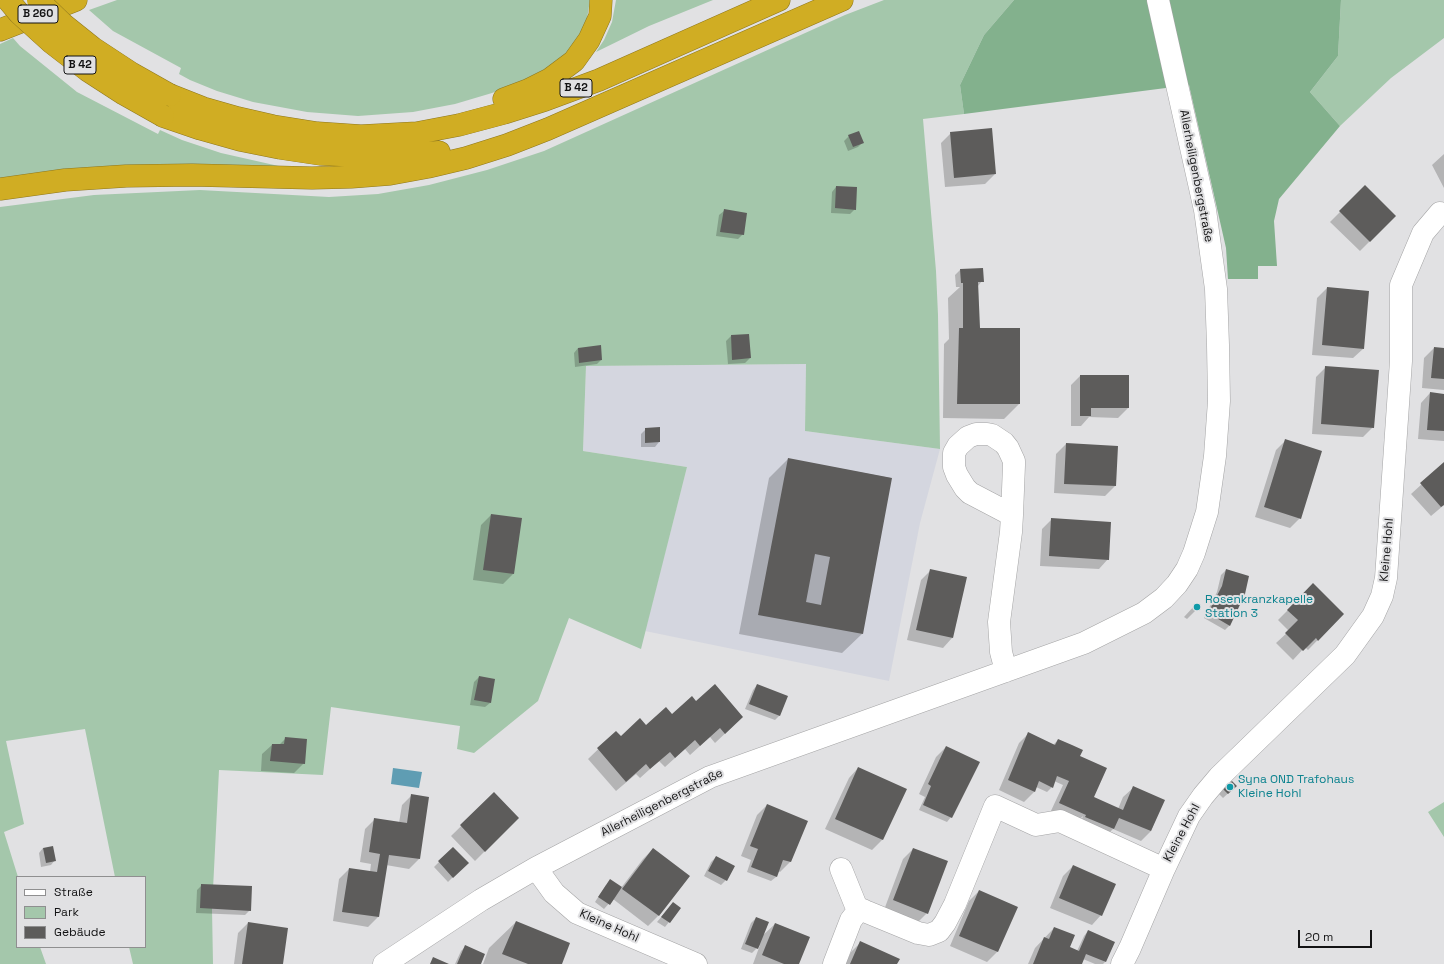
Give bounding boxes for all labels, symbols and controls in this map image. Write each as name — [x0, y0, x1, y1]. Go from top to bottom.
road number: B 260 — [18, 5, 58, 23]
road number: B 42 — [64, 56, 96, 74]
road number: B 42 — [560, 79, 592, 97]
street label: Allerheiligenbergstraße — [1176, 108, 1216, 244]
street label: Kleine Hohl — [1377, 518, 1397, 582]
place label: Rosenkranzkapelle Station 3 — [1205, 593, 1313, 621]
marker: Rosenkranzkapelle Station 3 — [1192, 602, 1202, 612]
street label: Allerheiligenbergstraße — [599, 766, 725, 840]
place label: Syna OND Trafohaus Kleine Hohl — [1238, 773, 1354, 801]
marker: Syna OND Trafohaus Kleine Hohl — [1225, 782, 1235, 792]
street label: Kleine Hohl — [1161, 802, 1203, 864]
legend — [16, 876, 146, 948]
text: Straße — [54, 884, 93, 900]
text: Park — [54, 904, 79, 920]
street label: Kleine Hohl — [577, 907, 641, 945]
scale bar — [1300, 922, 1374, 948]
text: Gebäude — [54, 924, 106, 940]
text: 20 m — [1305, 929, 1333, 945]

